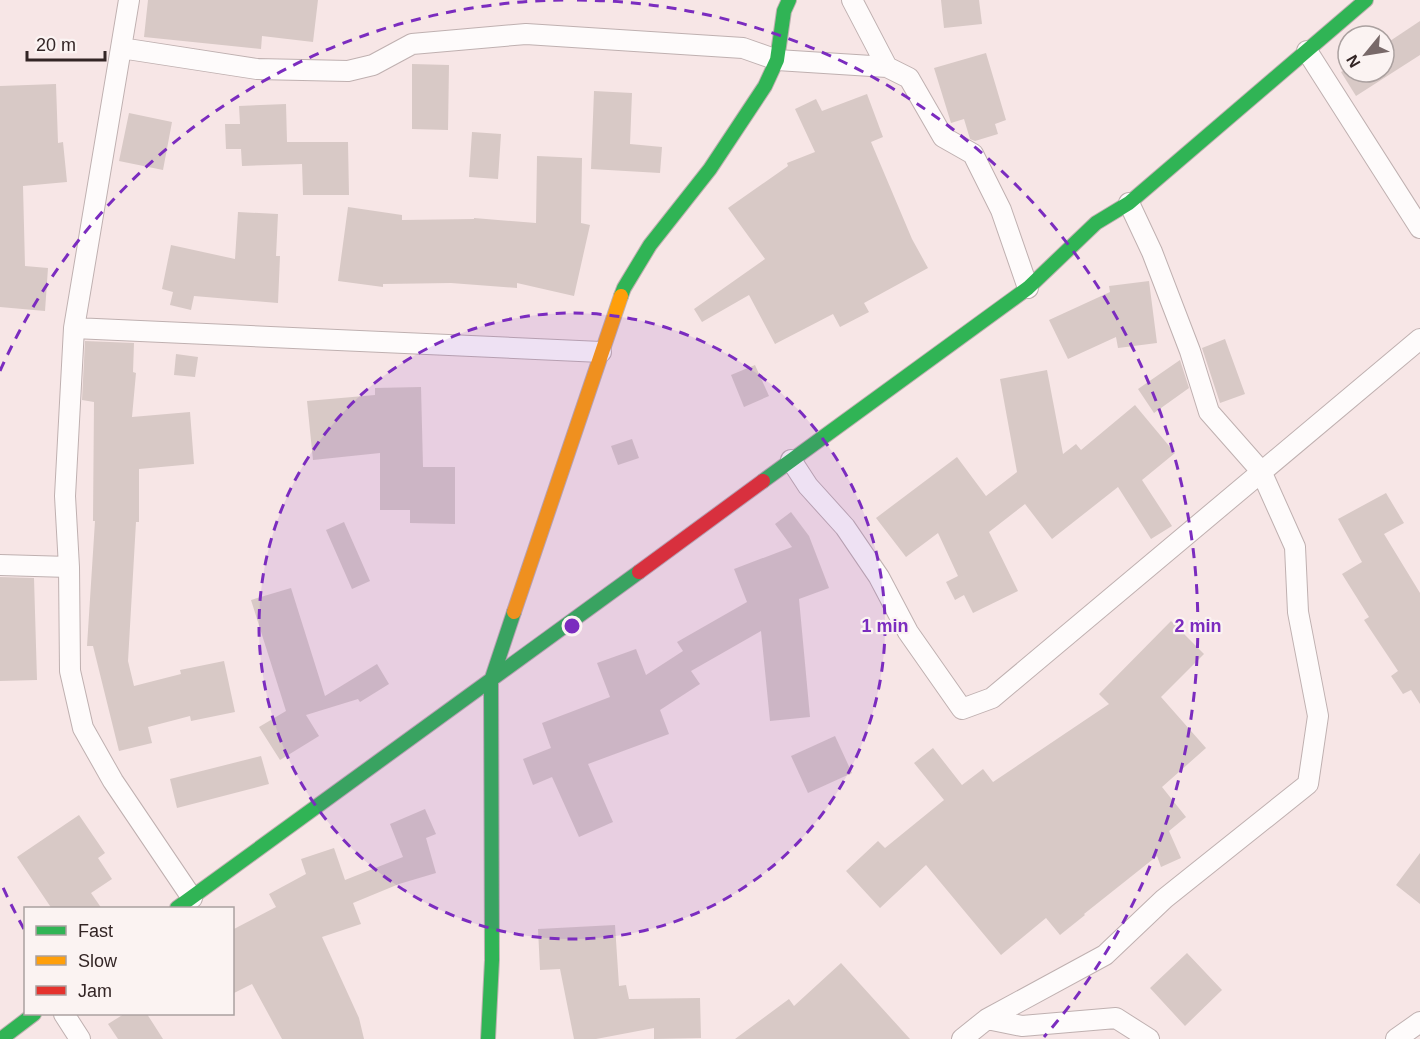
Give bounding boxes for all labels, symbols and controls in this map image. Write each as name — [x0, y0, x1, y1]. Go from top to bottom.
scale bar — [27, 24, 105, 62]
north arrow — [1336, 24, 1396, 84]
text: 20 m — [36, 35, 76, 55]
text: N — [1343, 52, 1364, 71]
centre of rings — [562, 616, 582, 636]
text: 1 min — [861, 616, 909, 636]
text: 2 min — [1174, 616, 1222, 636]
legend — [24, 907, 234, 1015]
text: Fast — [78, 921, 113, 941]
text: Slow — [78, 951, 118, 971]
text: Jam — [78, 981, 112, 1001]

